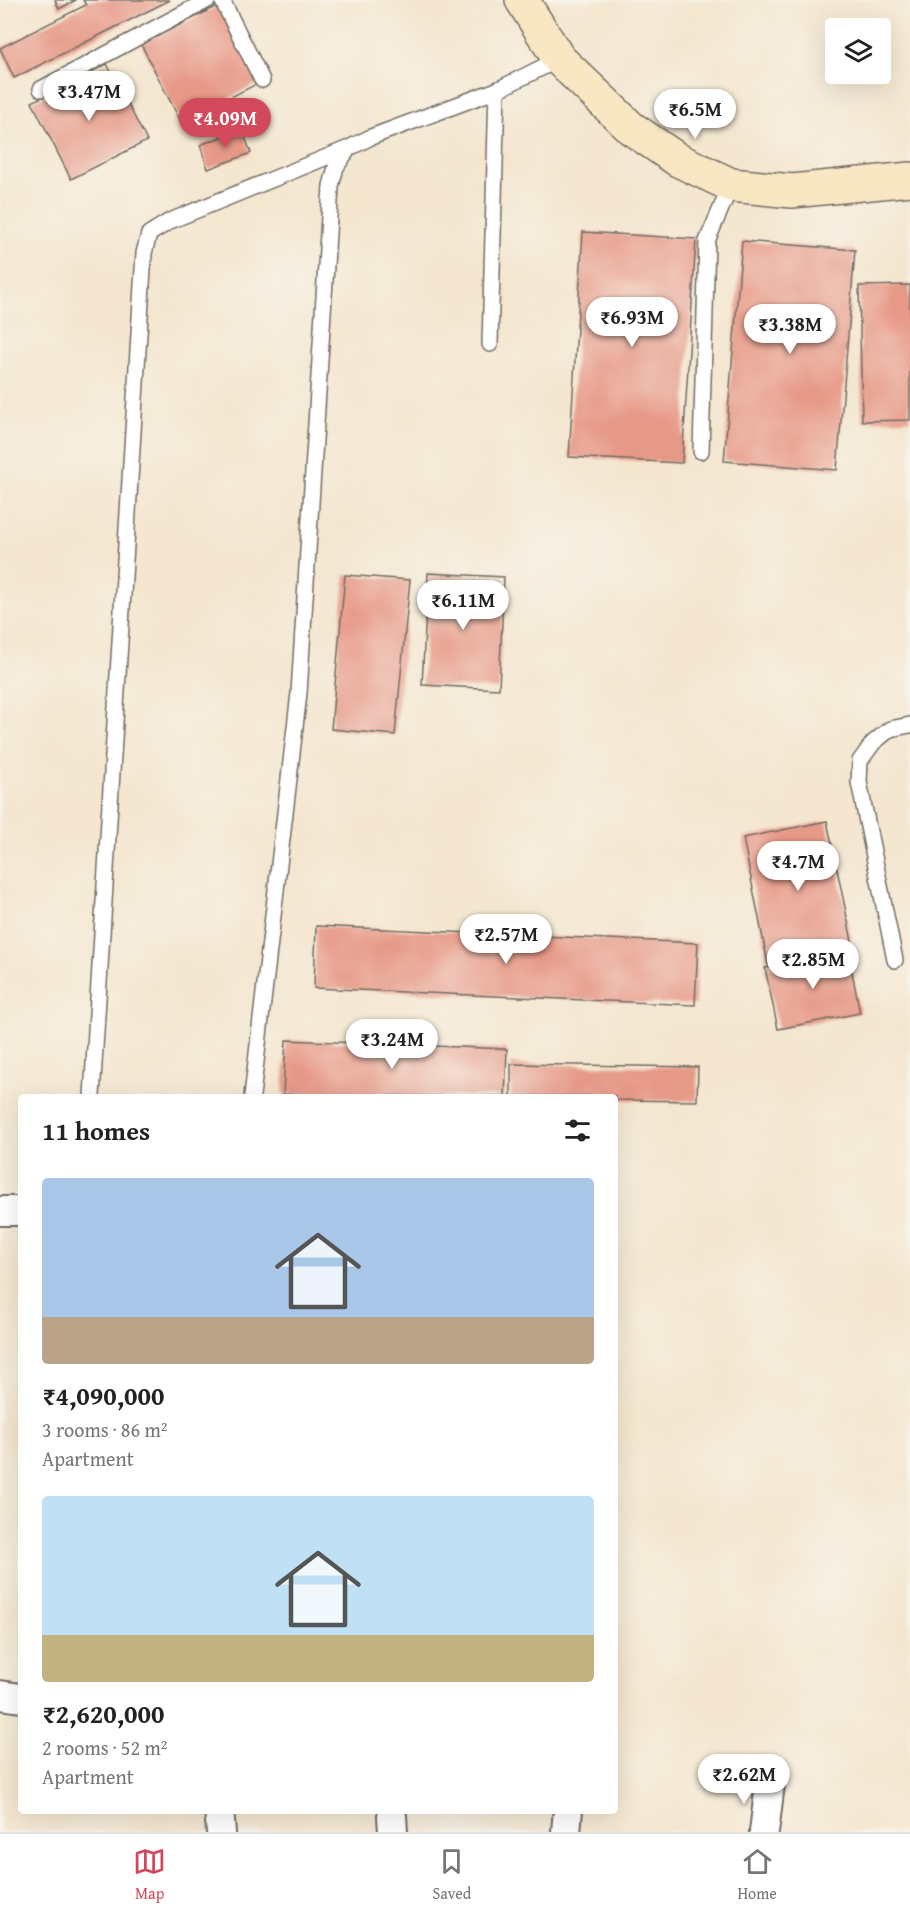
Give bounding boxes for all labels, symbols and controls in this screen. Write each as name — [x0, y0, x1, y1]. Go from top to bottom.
map controls — [825, 18, 891, 84]
button: layers — [825, 18, 891, 84]
pin: ₹3.47M — [40, 71, 138, 122]
text: ₹3.47M — [57, 76, 121, 105]
pin: ₹6.5M — [653, 89, 737, 140]
text: ₹6.5M — [668, 94, 722, 123]
pin: ₹4.09M — [176, 98, 274, 149]
text: ₹4.09M — [193, 103, 257, 132]
pin: ₹6.93M — [583, 297, 681, 348]
text: ₹6.93M — [600, 302, 664, 331]
pin: ₹3.38M — [741, 304, 839, 355]
text: ₹3.38M — [758, 309, 822, 338]
pin: ₹6.11M — [414, 580, 512, 631]
text: ₹6.11M — [431, 585, 495, 614]
pin: ₹4.7M — [756, 841, 840, 892]
text: ₹4.7M — [771, 846, 825, 875]
pin: ₹2.57M — [457, 914, 555, 965]
text: ₹2.57M — [474, 919, 538, 948]
pin: ₹2.85M — [764, 939, 862, 990]
text: ₹2.85M — [781, 944, 845, 973]
pin: ₹3.24M — [343, 1019, 441, 1070]
text: ₹3.24M — [360, 1024, 424, 1053]
text: 11 homes — [42, 1111, 150, 1150]
icon: filters — [561, 1114, 594, 1147]
icon: home — [264, 1217, 372, 1325]
text: ₹4,090,000 — [42, 1376, 164, 1415]
text: 3 rooms · 86 m² — [42, 1415, 168, 1444]
text: Apartment — [42, 1444, 134, 1473]
icon: home — [264, 1535, 372, 1643]
text: ₹2,620,000 — [42, 1694, 164, 1733]
text: 2 rooms · 52 m² — [42, 1733, 168, 1762]
pin: ₹2.62M — [695, 1754, 793, 1805]
text: ₹2.62M — [712, 1759, 776, 1788]
text: Apartment — [42, 1762, 134, 1791]
tab: Map — [133, 1845, 166, 1905]
tab: Saved — [432, 1845, 471, 1905]
tab: Home — [737, 1845, 777, 1905]

